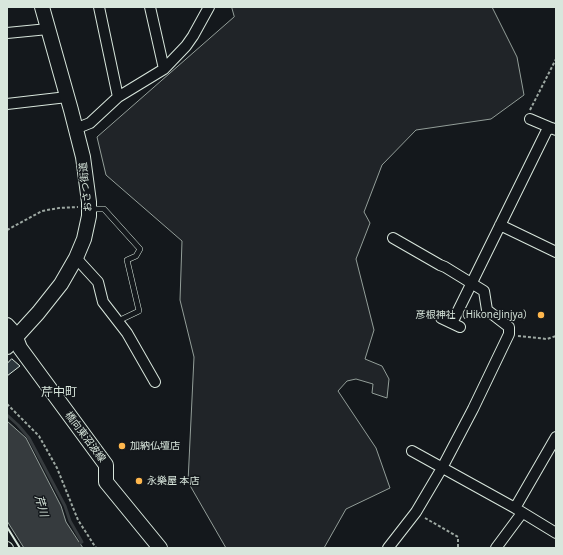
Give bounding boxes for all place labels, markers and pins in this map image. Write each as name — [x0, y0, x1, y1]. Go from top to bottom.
place label: 彦根神社（HikoneJinjya） — [416, 309, 533, 321]
marker: 彦根神社（HikoneJinjya） — [536, 310, 546, 320]
place label: 加納仏壇店 — [130, 440, 180, 452]
marker: 加納仏壇店 — [117, 441, 127, 451]
place label: 永樂屋 本店 — [147, 475, 200, 487]
marker: 永樂屋 本店 — [134, 476, 144, 486]

